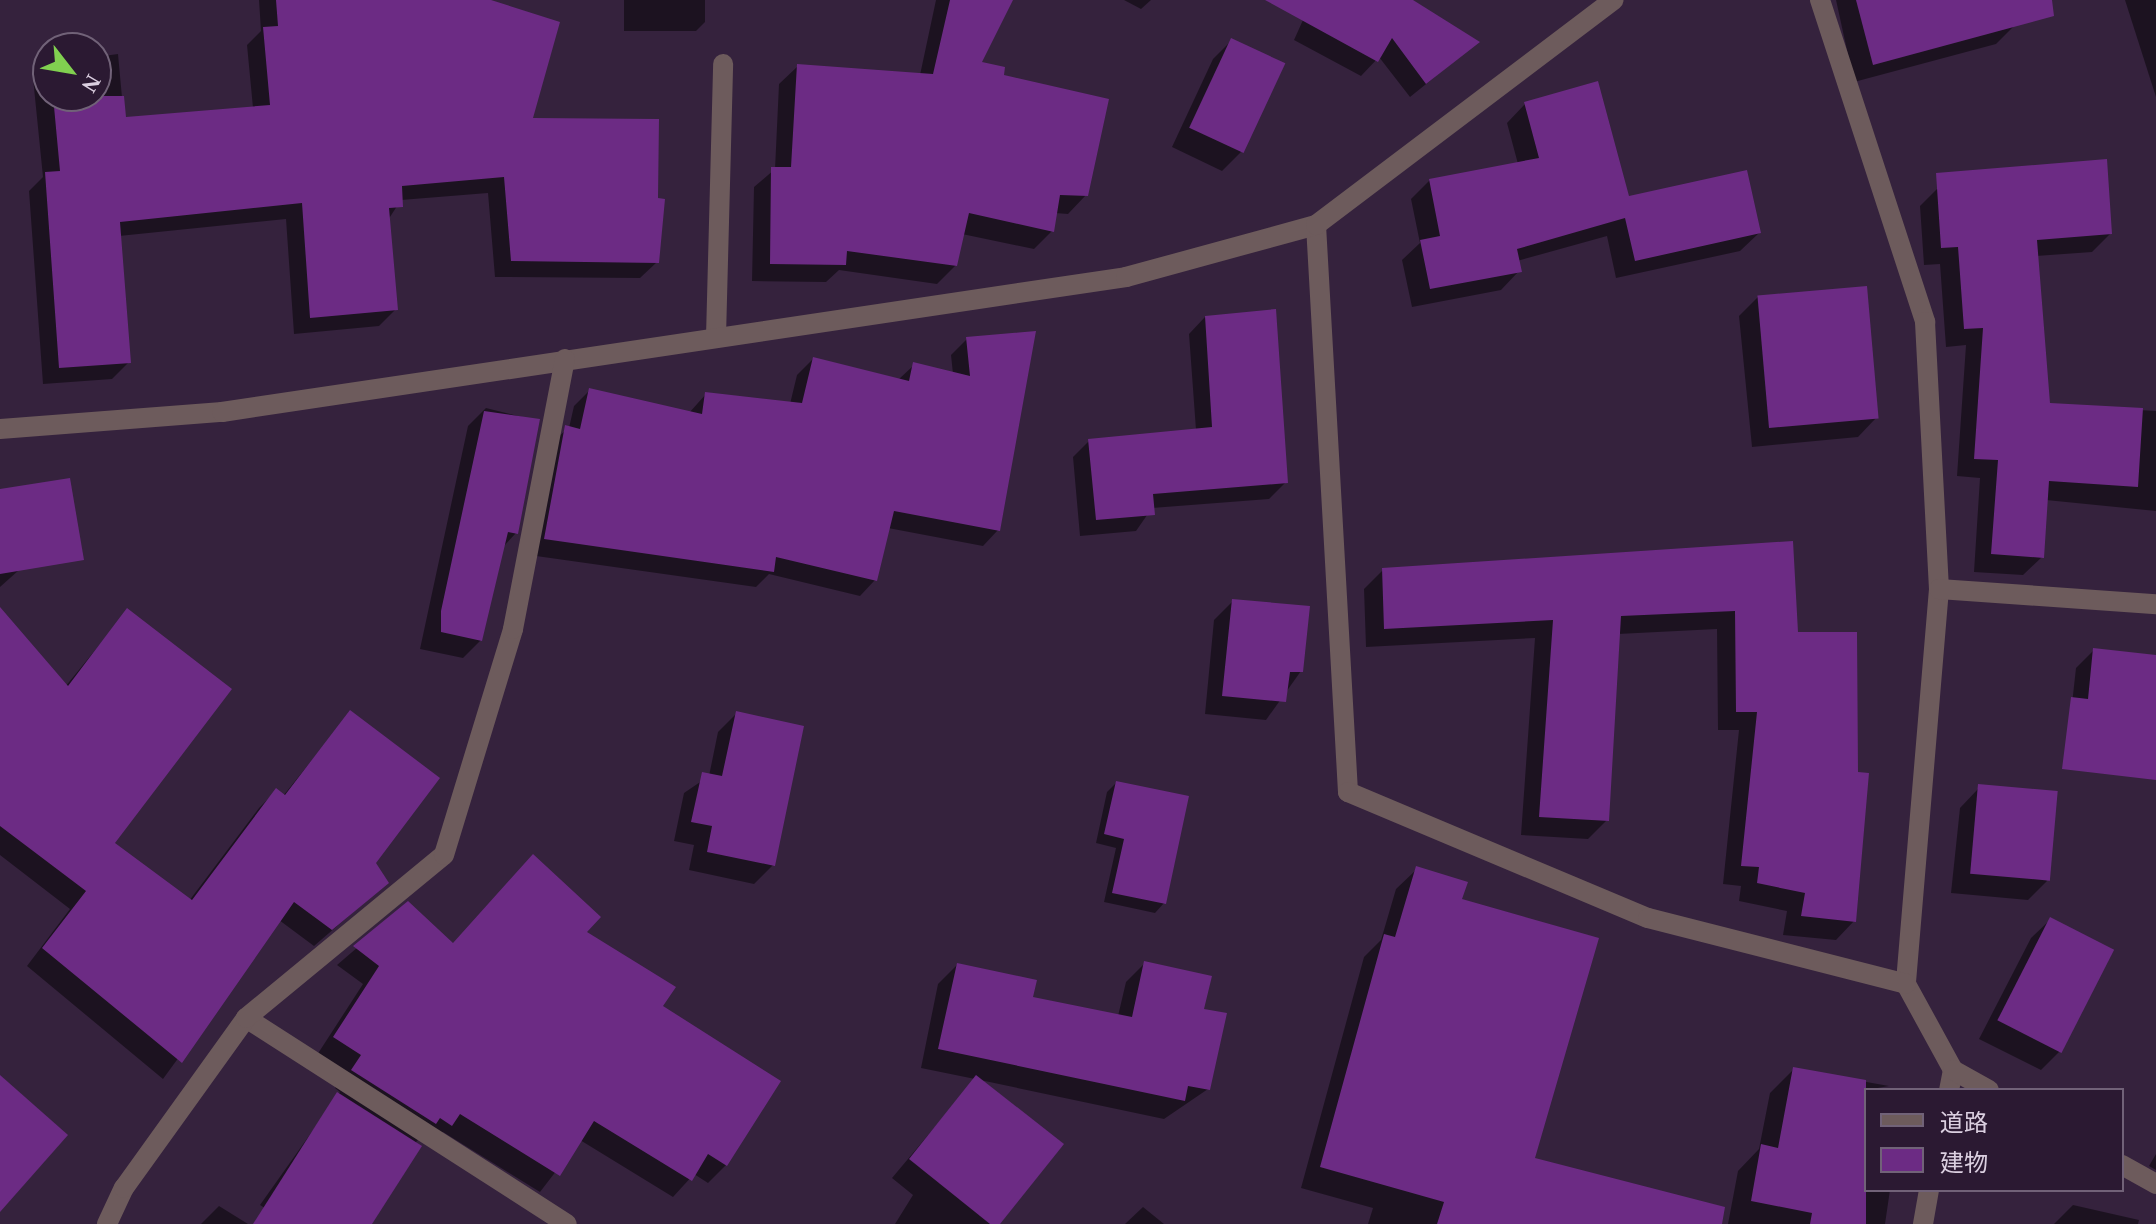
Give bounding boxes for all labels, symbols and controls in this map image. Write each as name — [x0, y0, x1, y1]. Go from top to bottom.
north arrow — [32, 32, 112, 112]
text: N — [76, 70, 106, 97]
legend — [1864, 1088, 2124, 1192]
text: 道路 — [1940, 1110, 1988, 1136]
text: 建物 — [1940, 1150, 1988, 1176]

